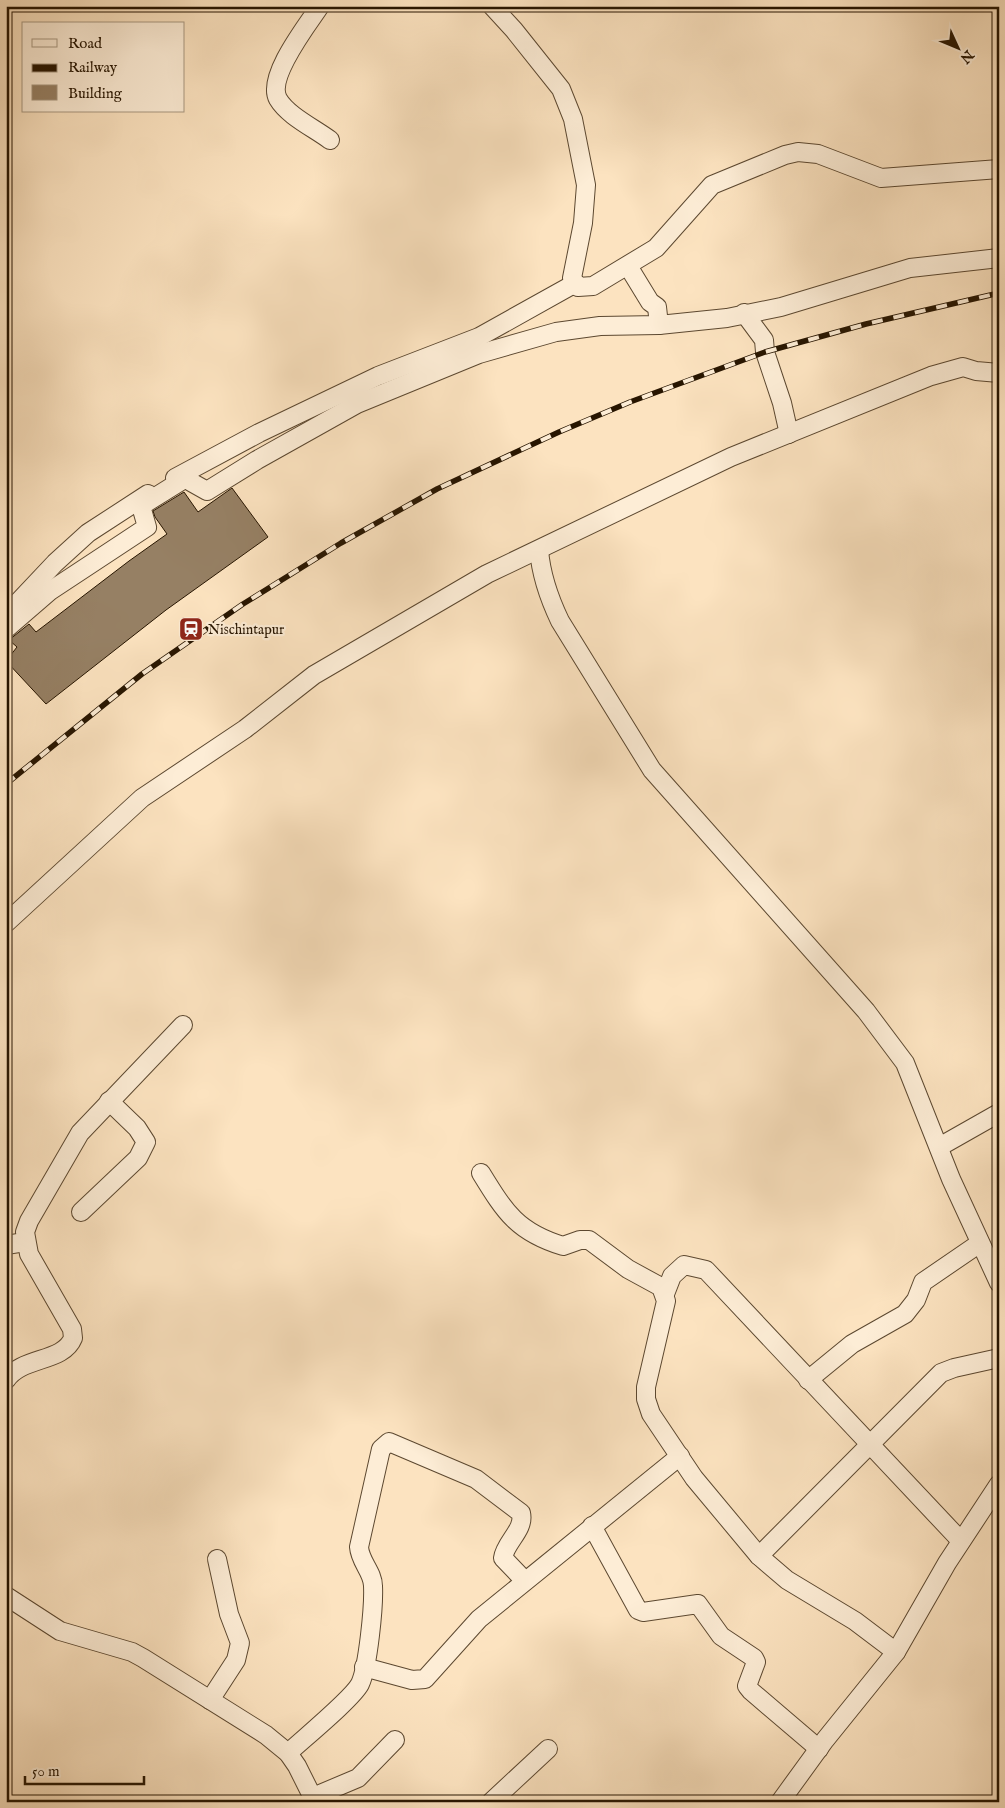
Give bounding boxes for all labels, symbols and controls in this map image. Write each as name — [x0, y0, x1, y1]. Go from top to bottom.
legend — [22, 22, 185, 112]
north arrow — [932, 22, 982, 72]
text: Road — [68, 34, 103, 53]
text: N — [956, 45, 978, 67]
text: Railway — [68, 58, 118, 77]
text: Building — [68, 84, 123, 103]
station icon: Nischintapur — [178, 616, 204, 642]
place label: Nischintapur — [208, 621, 284, 639]
scale bar — [25, 1753, 144, 1785]
text: 50 m — [32, 1762, 60, 1781]

